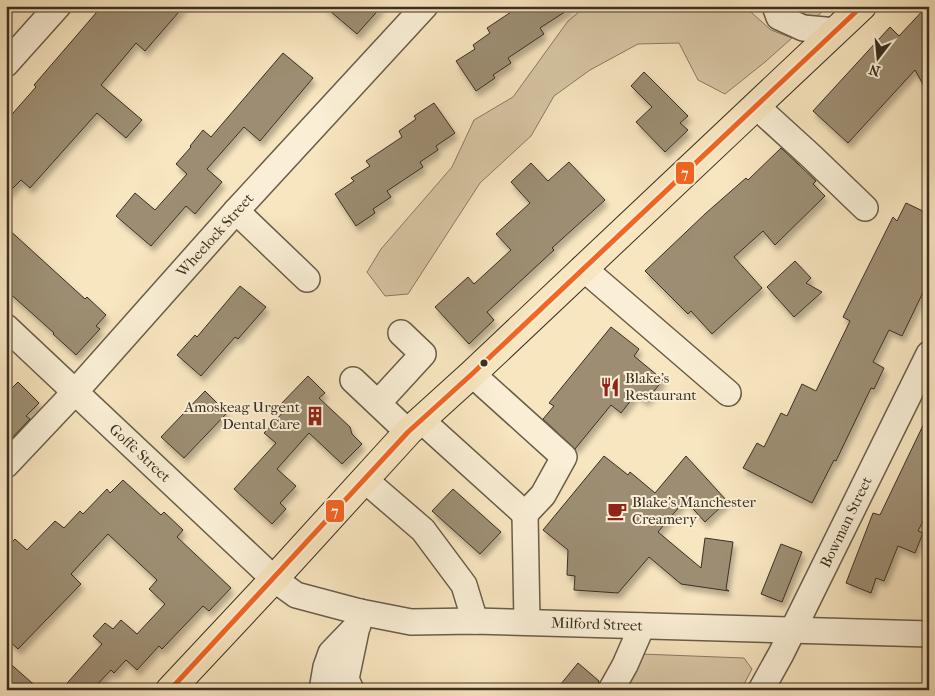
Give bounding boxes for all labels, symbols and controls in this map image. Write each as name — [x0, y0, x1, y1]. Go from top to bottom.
north arrow — [852, 32, 902, 82]
text: N — [867, 60, 882, 80]
line badge: 7 — [675, 161, 695, 185]
text: 7 — [681, 165, 689, 182]
street label: Wheelock Street — [172, 189, 258, 281]
unlabelled marker — [479, 358, 489, 368]
place label: Blake's Restaurant — [625, 369, 697, 404]
restaurant icon: Blake's Restaurant — [599, 376, 621, 398]
place label: Amoskeag Urgent Dental Care — [183, 398, 301, 433]
building icon: Amoskeag Urgent Dental Care — [304, 405, 326, 427]
street label: Goffe Street — [106, 420, 175, 486]
street label: Bowman Street — [816, 473, 876, 570]
place label: Blake's Manchester Creamery — [632, 493, 757, 528]
line badge: 7 — [325, 499, 345, 523]
cafe icon: Blake's Manchester Creamery — [606, 500, 628, 522]
text: 7 — [331, 503, 339, 520]
street label: Milford Street — [551, 613, 644, 635]

